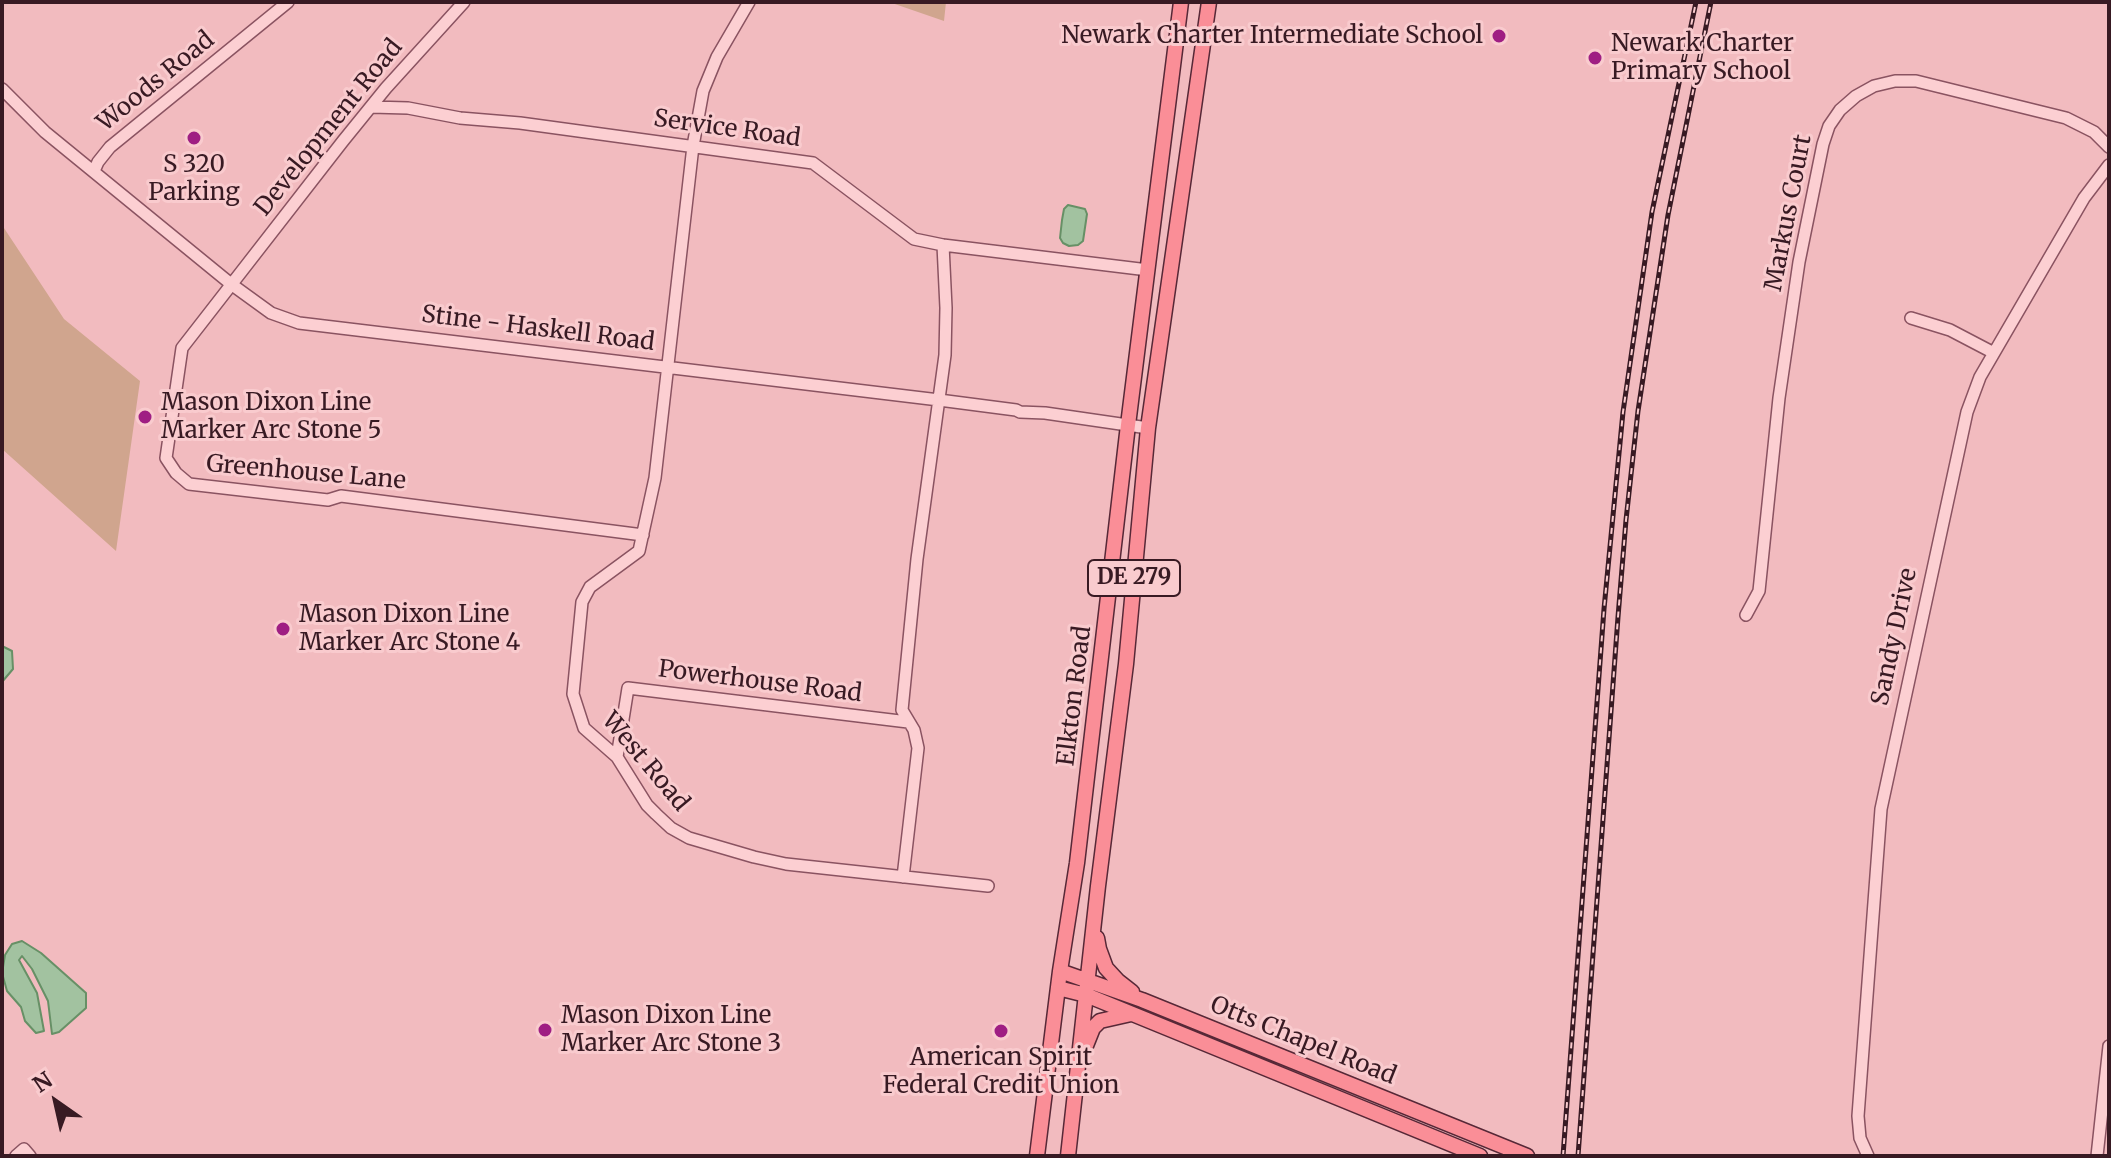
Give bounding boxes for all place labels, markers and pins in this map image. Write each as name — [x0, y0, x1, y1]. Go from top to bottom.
place label: Newark Charter Intermediate School — [1061, 22, 1483, 50]
marker: Newark Charter Intermediate School — [1490, 27, 1508, 45]
place label: Newark Charter Primary School — [1611, 30, 1794, 86]
marker: Newark Charter Primary School — [1586, 49, 1604, 67]
marker: S 320 Parking — [185, 129, 203, 147]
place label: S 320 Parking — [148, 151, 240, 207]
place label: Mason Dixon Line Marker Arc Stone 5 — [161, 389, 382, 445]
marker: Mason Dixon Line Marker Arc Stone 5 — [136, 408, 154, 426]
place label: Mason Dixon Line Marker Arc Stone 4 — [299, 601, 520, 657]
marker: Mason Dixon Line Marker Arc Stone 4 — [274, 620, 292, 638]
place label: Mason Dixon Line Marker Arc Stone 3 — [561, 1002, 781, 1058]
marker: Mason Dixon Line Marker Arc Stone 3 — [536, 1021, 554, 1039]
marker: American Spirit Federal Credit Union — [992, 1022, 1010, 1040]
place label: American Spirit Federal Credit Union — [883, 1044, 1119, 1100]

